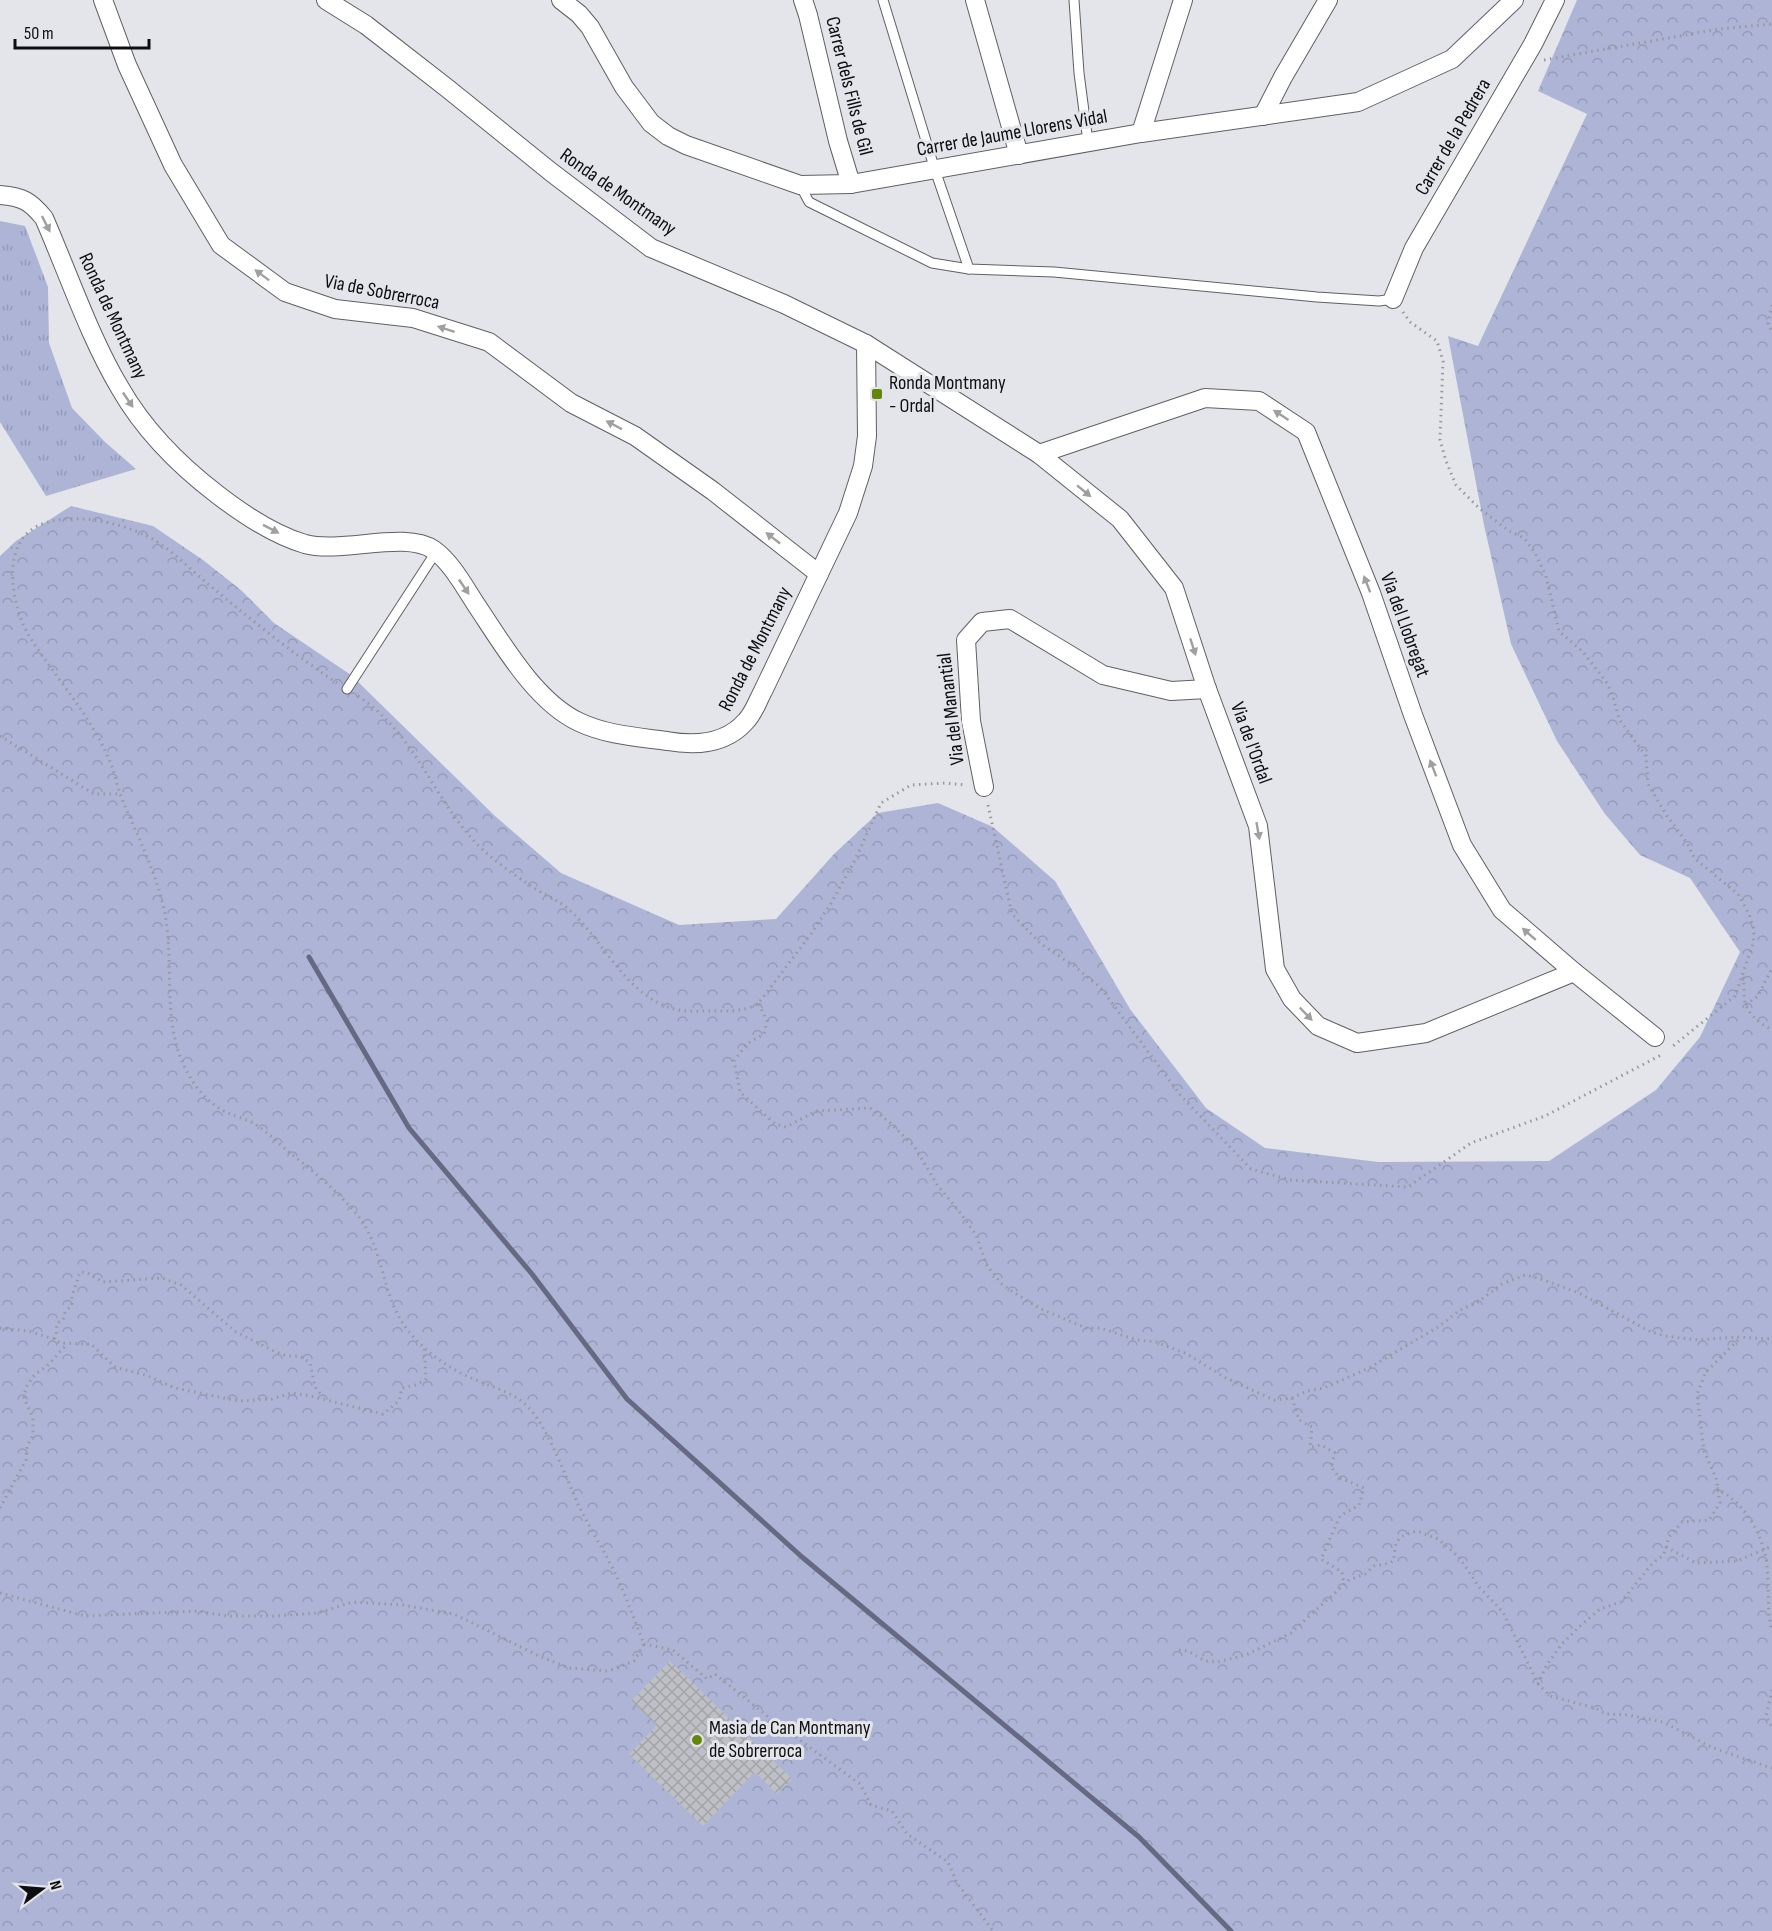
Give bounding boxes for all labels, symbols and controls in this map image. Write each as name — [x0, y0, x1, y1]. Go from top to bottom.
scale bar — [15, 12, 148, 50]
street label: Carrer dels Fills de Gil — [820, 14, 878, 158]
text: 50 m — [24, 23, 54, 44]
street label: Carrer de la Pedrera — [1410, 74, 1496, 200]
street label: Carrer de Jaume Llorens Vidal — [915, 104, 1109, 162]
street label: Ronda de Montmany — [555, 143, 681, 241]
one-way arrow — [41, 215, 51, 232]
street label: Ronda de Montmany — [73, 249, 153, 383]
one-way arrow — [254, 269, 270, 281]
street label: Via de Sobrerroca — [322, 269, 442, 315]
one-way arrow — [437, 324, 455, 333]
place label: Ronda Montmany - Ordal — [889, 371, 1006, 418]
marker: Ronda Montmany - Ordal — [870, 387, 884, 401]
one-way arrow — [122, 392, 133, 409]
one-way arrow — [1273, 409, 1289, 421]
one-way arrow — [605, 420, 622, 430]
one-way arrow — [1077, 484, 1092, 496]
one-way arrow — [263, 524, 280, 534]
one-way arrow — [765, 532, 780, 544]
street label: Via del Llobregat — [1375, 569, 1435, 681]
one-way arrow — [1362, 575, 1372, 593]
one-way arrow — [458, 579, 469, 595]
street label: Ronda de Montmany — [713, 583, 797, 715]
one-way arrow — [1189, 638, 1199, 656]
street label: Via del Manantial — [932, 652, 970, 766]
street label: Via de l'Ordal — [1225, 699, 1277, 787]
one-way arrow — [1428, 759, 1437, 777]
one-way arrow — [1254, 821, 1263, 840]
one-way arrow — [1522, 927, 1537, 941]
one-way arrow — [1299, 1007, 1313, 1021]
place label: Masia de Can Montmany de Sobrerroca — [709, 1716, 871, 1763]
marker: Masia de Can Montmany de Sobrerroca — [690, 1733, 704, 1747]
north arrow — [12, 1859, 72, 1919]
text: N — [45, 1879, 65, 1892]

